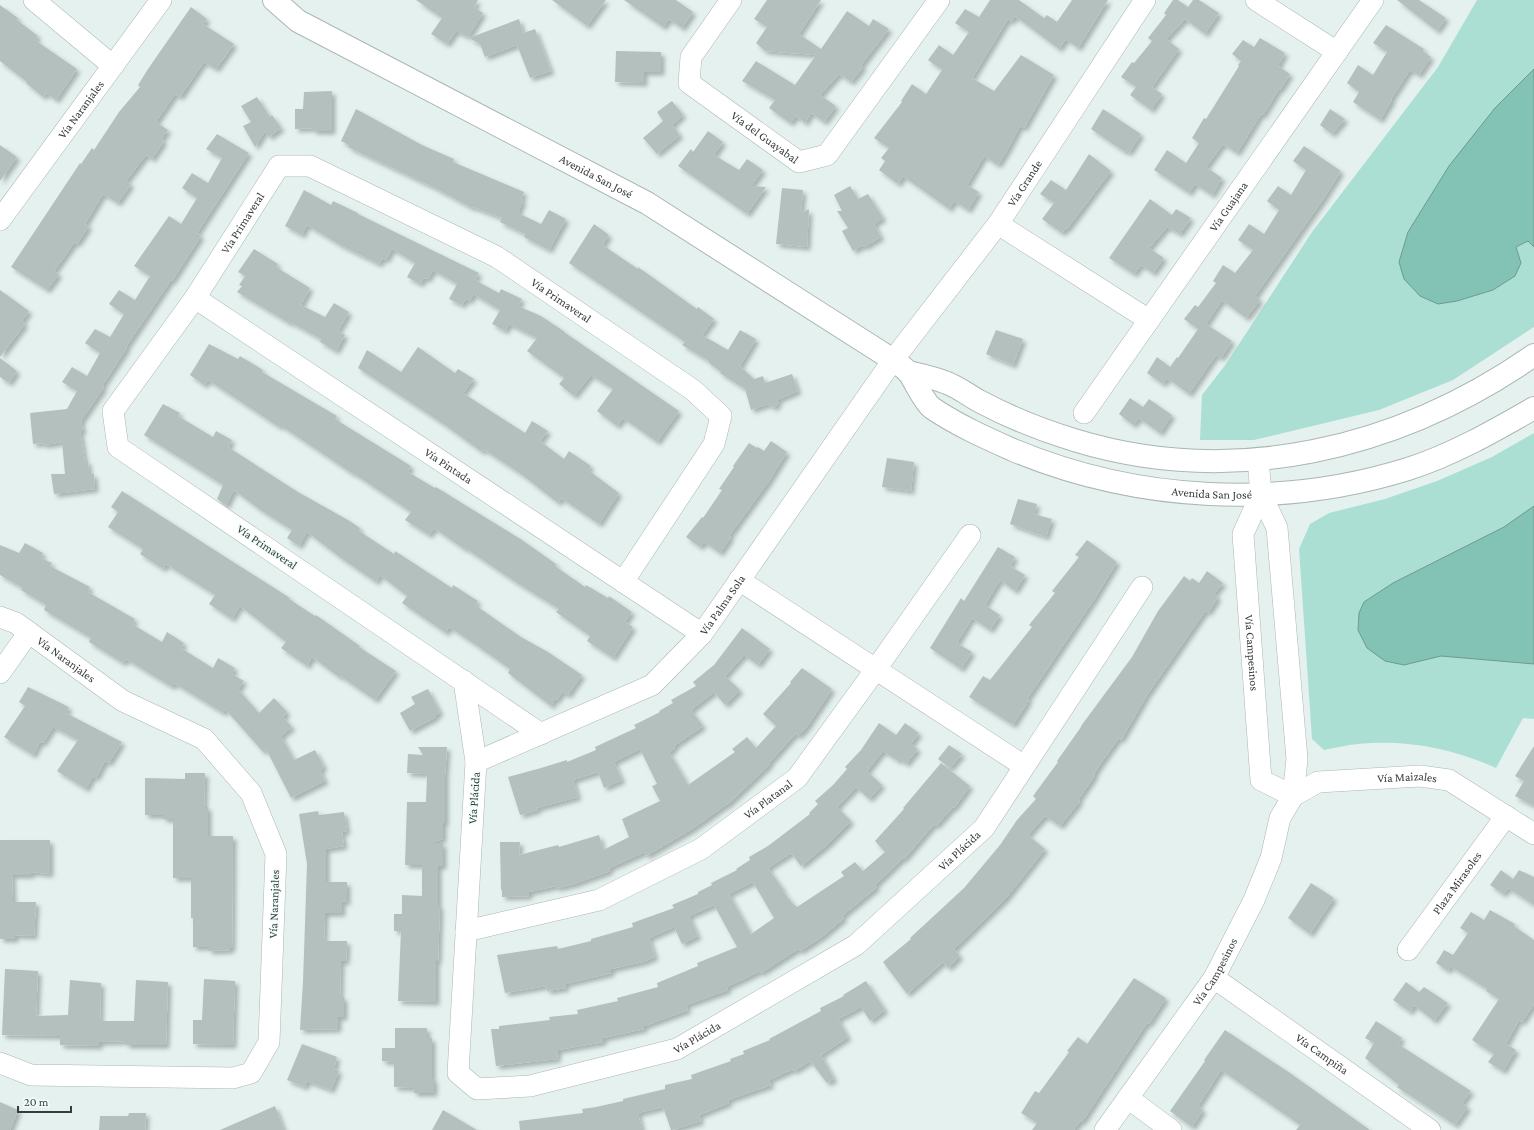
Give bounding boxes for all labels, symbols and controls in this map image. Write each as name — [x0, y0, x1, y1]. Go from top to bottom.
street label: Vía Naranjales — [55, 77, 107, 141]
street label: Vía del Guayabal — [728, 108, 801, 166]
street label: Avenida San José — [557, 152, 635, 201]
street label: Vía Grande — [1004, 157, 1045, 209]
street label: Vía Guajana — [1206, 179, 1251, 234]
street label: Vía Primaveral — [218, 190, 267, 256]
street label: Vía Primaveral — [528, 275, 594, 326]
street label: Vía Pintada — [422, 445, 475, 487]
street label: Avenida San José — [1171, 484, 1252, 502]
street label: Vía Primaveral — [234, 522, 300, 572]
street label: Vía Palma Sola — [697, 572, 748, 638]
street label: Vía Campesinos — [1242, 614, 1261, 692]
street label: Vía Naranjales — [34, 634, 98, 686]
street label: Vía Maizales — [1377, 769, 1438, 786]
street label: Vía Plácida — [465, 771, 483, 825]
street label: Vía Platanal — [741, 777, 795, 822]
street label: Vía Plácida — [935, 827, 984, 873]
street label: Plaza Mirasoles — [1429, 849, 1485, 917]
street label: Vía Naranjales — [266, 869, 282, 939]
street label: Vía Campesinos — [1190, 935, 1241, 1008]
street label: Vía Plácida — [671, 1018, 723, 1057]
street label: Vía Campiña — [1293, 1031, 1351, 1078]
scale bar — [18, 1088, 71, 1114]
text: 20 m — [24, 1095, 49, 1109]

